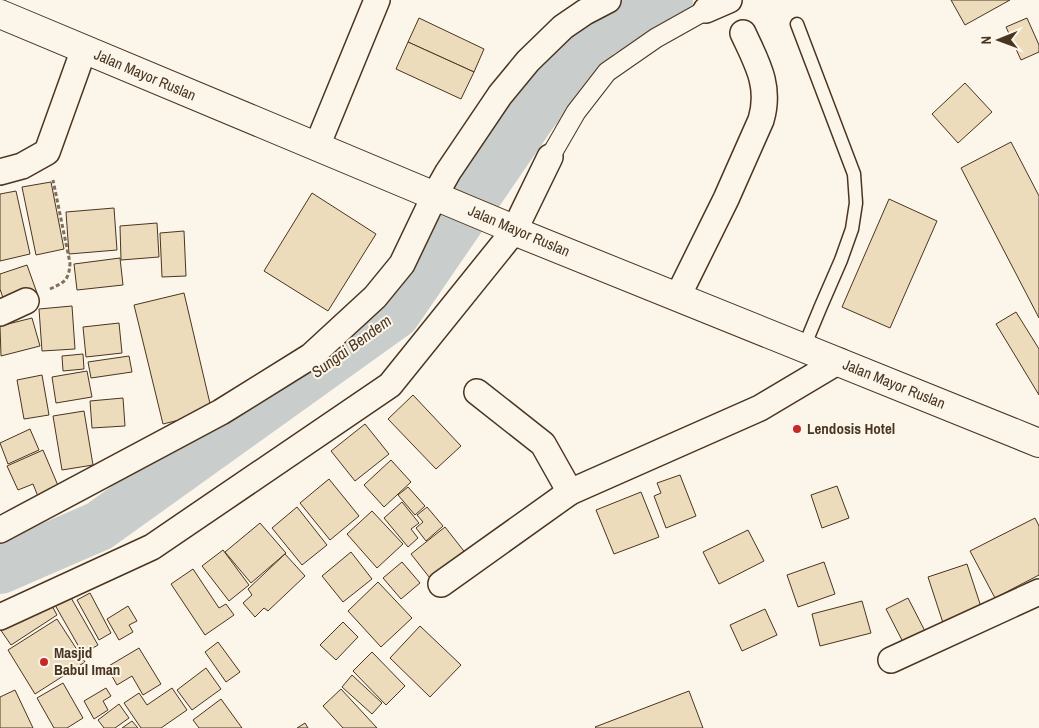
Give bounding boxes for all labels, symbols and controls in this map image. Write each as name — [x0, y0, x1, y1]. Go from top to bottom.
north arrow — [974, 15, 1024, 65]
text: N — [977, 36, 995, 45]
street label: Jalan Mayor Ruslan — [91, 44, 199, 105]
street label: Jalan Mayor Ruslan — [465, 200, 573, 261]
water label: Sungai Bendem — [306, 309, 396, 383]
street label: Jalan Mayor Ruslan — [840, 353, 949, 414]
place label: Lendosis Hotel — [807, 418, 895, 439]
marker: Lendosis Hotel — [791, 423, 803, 435]
place label: Masjid Babul Iman — [54, 642, 120, 680]
marker: Masjid Babul Iman — [38, 656, 50, 668]

